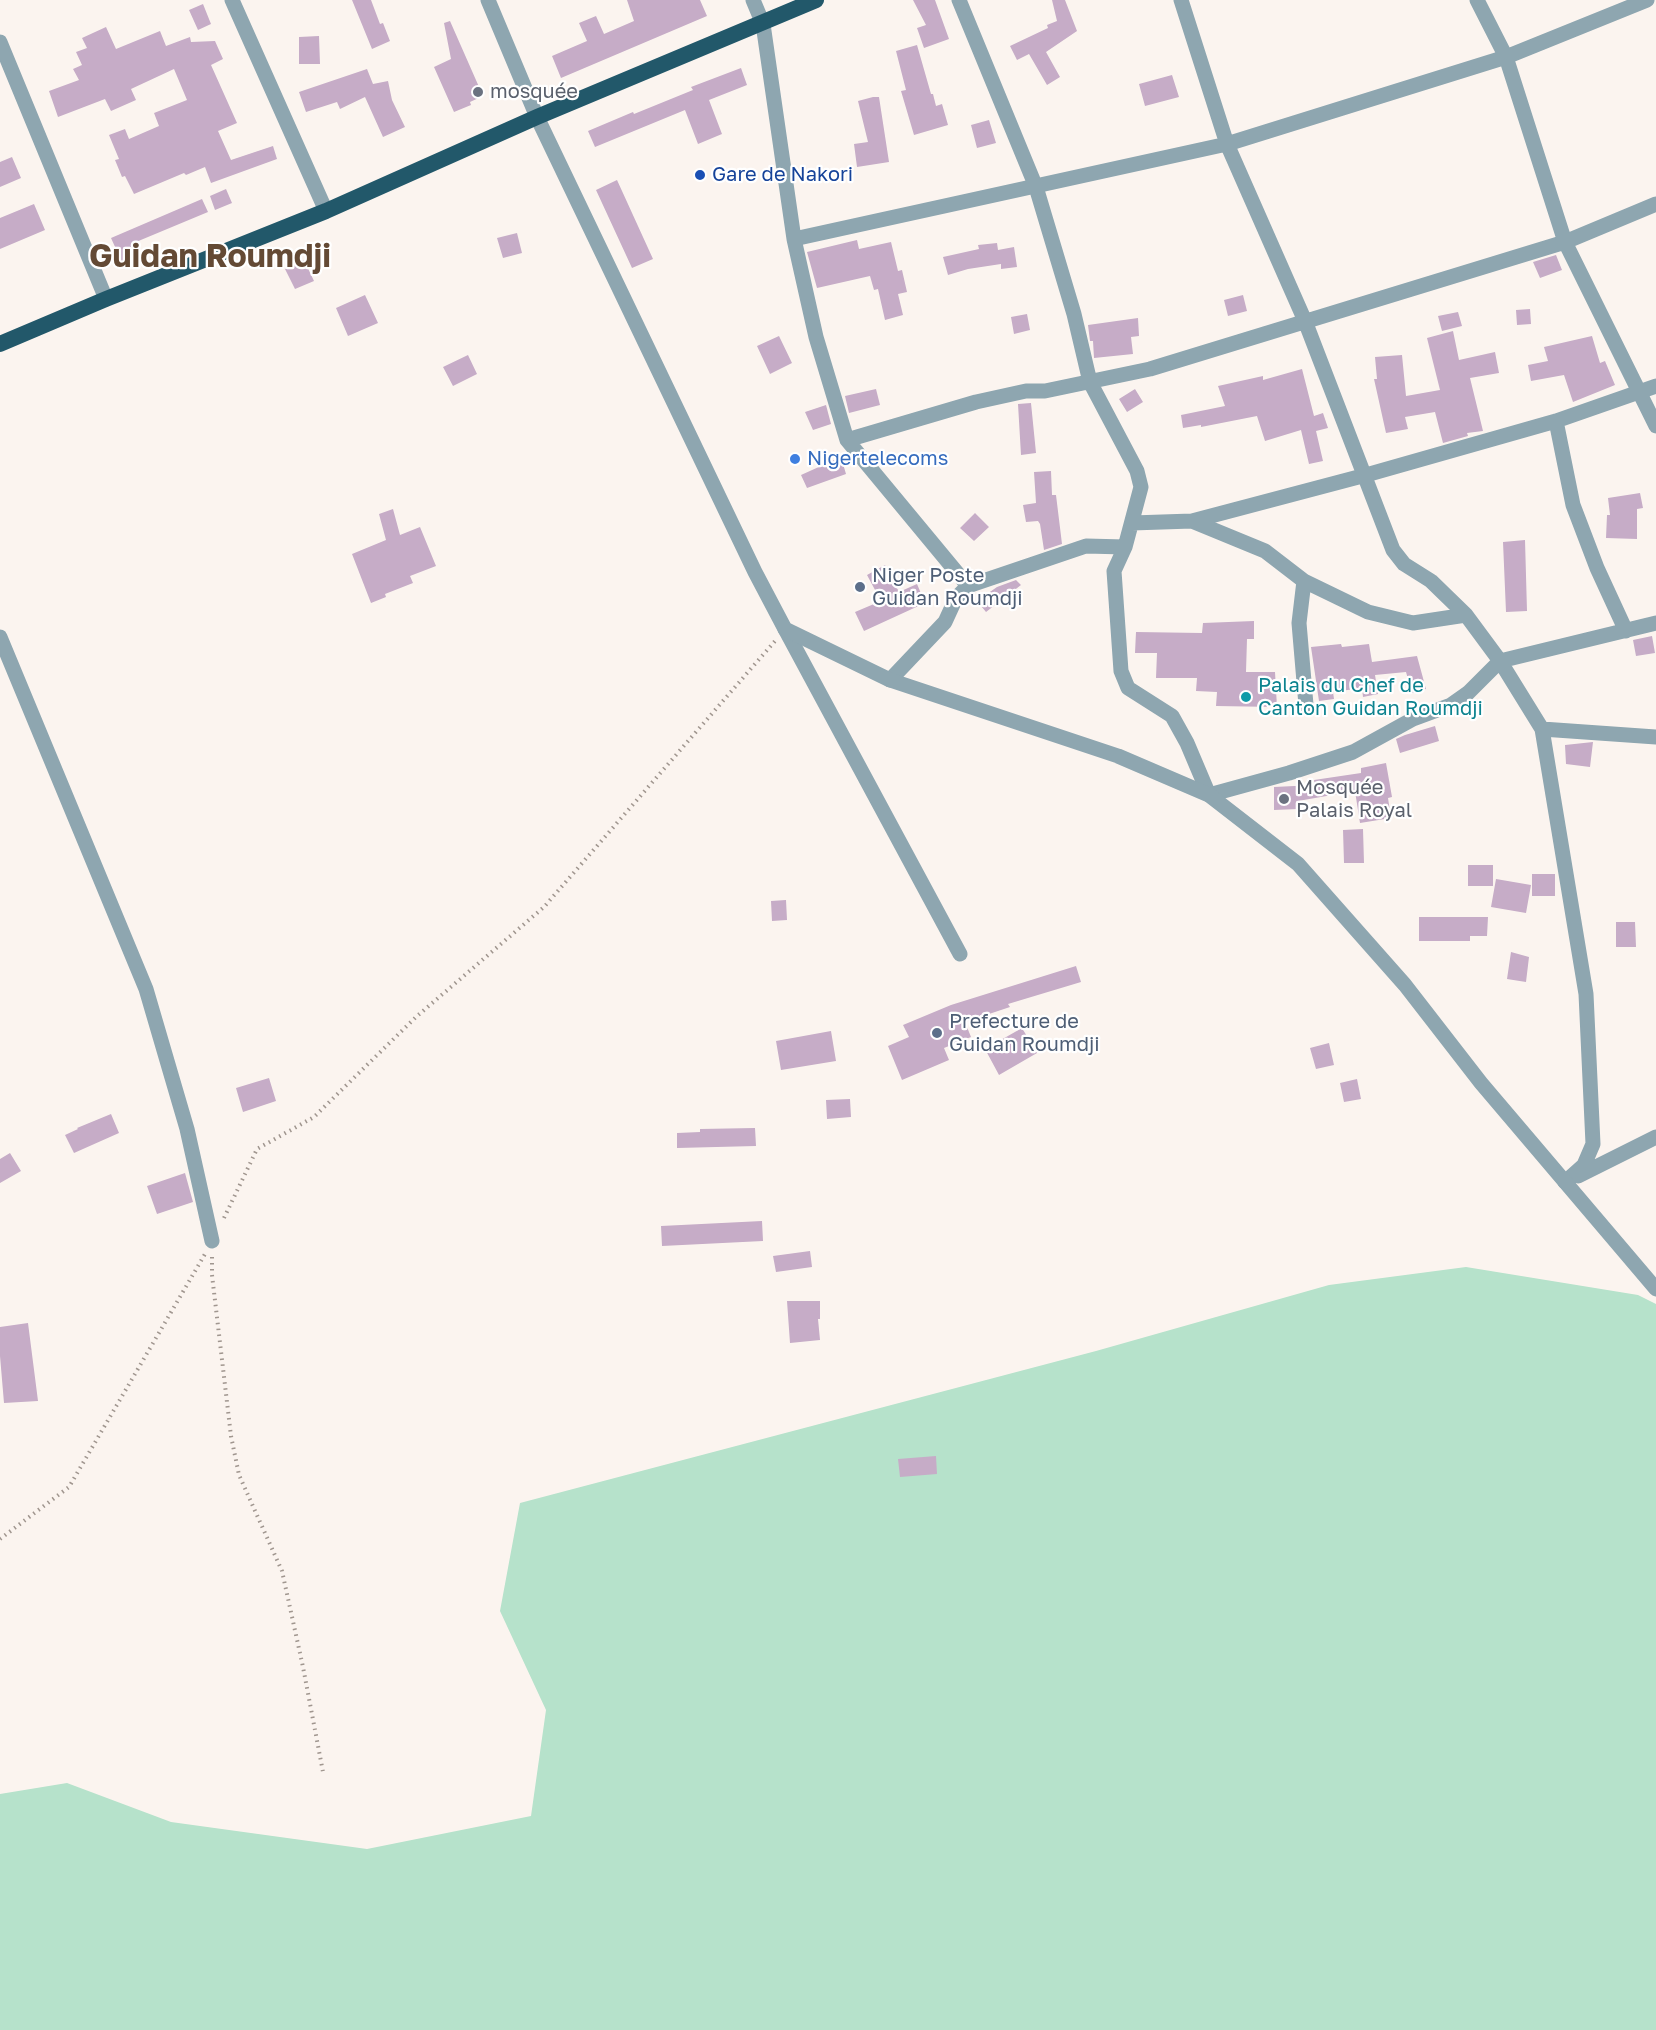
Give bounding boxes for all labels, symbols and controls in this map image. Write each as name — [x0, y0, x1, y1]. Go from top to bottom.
place label: mosquée — [490, 80, 578, 104]
marker: mosquée — [471, 85, 485, 99]
place label: Gare de Nakori — [712, 163, 853, 187]
marker: Gare de Nakori — [693, 168, 707, 182]
district label: Guidan Roumdji — [89, 238, 331, 276]
place label: Nigertelecoms — [807, 447, 948, 471]
marker: Nigertelecoms — [788, 452, 802, 466]
place label: Niger Poste Guidan Roumdji — [872, 564, 1023, 611]
marker: Niger Poste Guidan Roumdji — [853, 580, 867, 594]
place label: Palais du Chef de Canton Guidan Roumdji — [1258, 674, 1483, 721]
marker: Palais du Chef de Canton Guidan Roumdji — [1239, 690, 1253, 704]
place label: Mosquée Palais Royal — [1296, 776, 1412, 823]
marker: Mosquée Palais Royal — [1277, 792, 1291, 806]
place label: Prefecture de Guidan Roumdji — [949, 1010, 1100, 1057]
marker: Prefecture de Guidan Roumdji — [930, 1026, 944, 1040]

